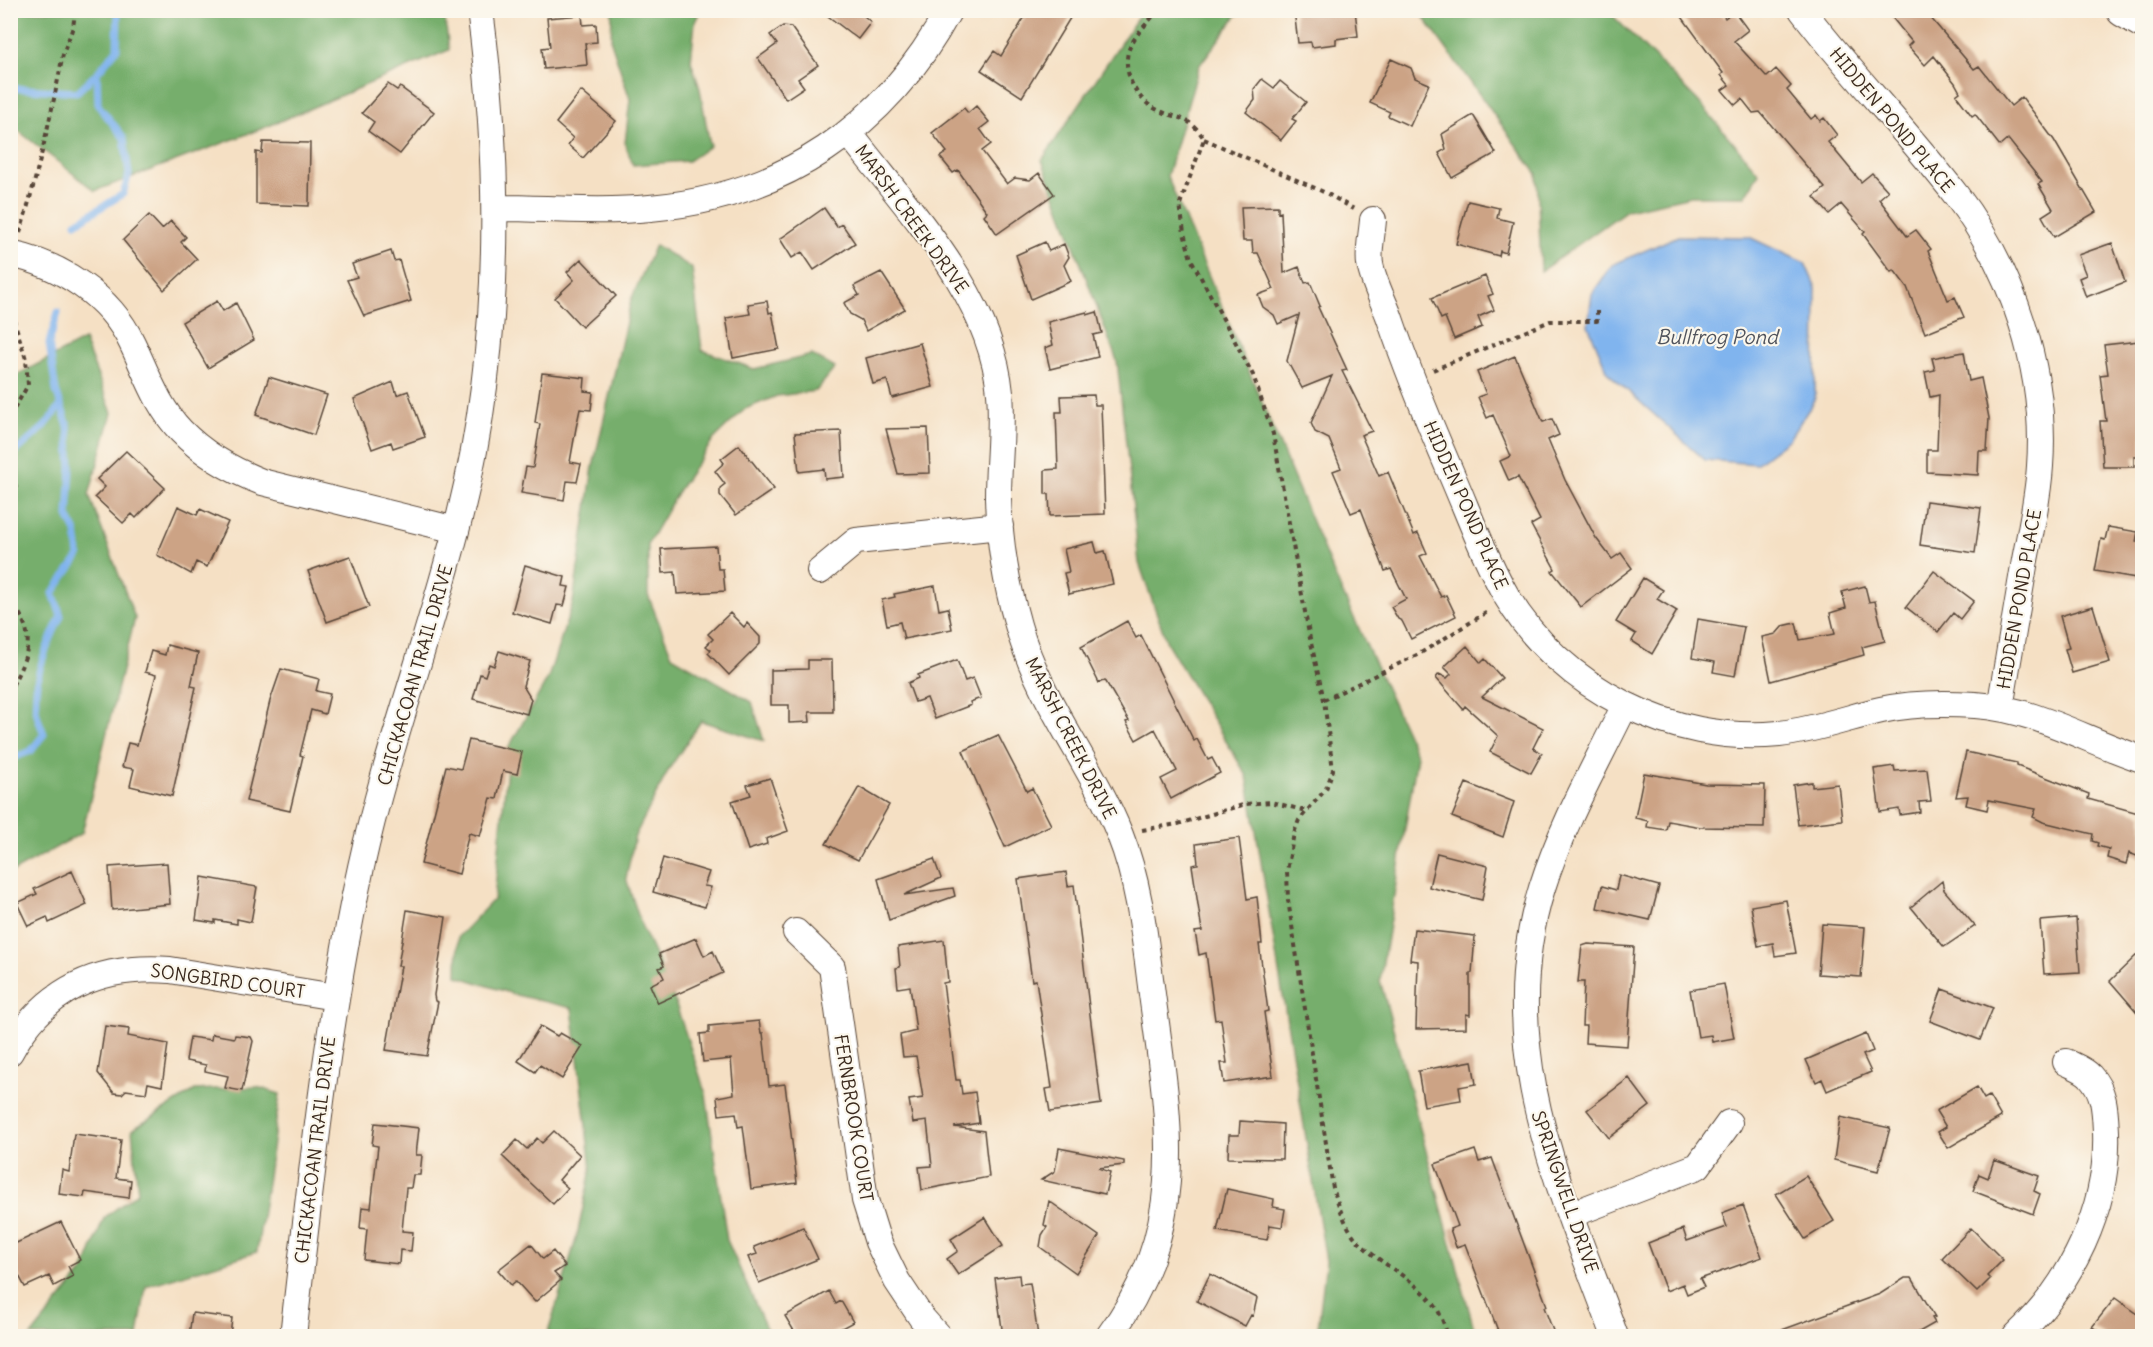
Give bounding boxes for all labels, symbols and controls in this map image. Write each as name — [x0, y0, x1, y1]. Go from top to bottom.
street label: HIDDEN POND PLACE — [1825, 43, 1959, 197]
street label: MARSH CREEK DRIVE — [850, 140, 974, 298]
water label: Bullfrog Pond — [1656, 324, 1780, 349]
street label: HIDDEN POND PLACE — [1418, 417, 1514, 593]
street label: HIDDEN POND PLACE — [1992, 507, 2046, 691]
street label: CHICKACOAN TRAIL DRIVE — [372, 562, 458, 788]
street label: MARSH CREEK DRIVE — [1020, 653, 1122, 823]
street label: SONGBIRD COURT — [149, 959, 307, 1003]
street label: FERNBROOK COURT — [829, 1033, 879, 1203]
street label: CHICKACOAN TRAIL DRIVE — [290, 1035, 340, 1265]
street label: SPRINGWELL DRIVE — [1526, 1108, 1604, 1276]

